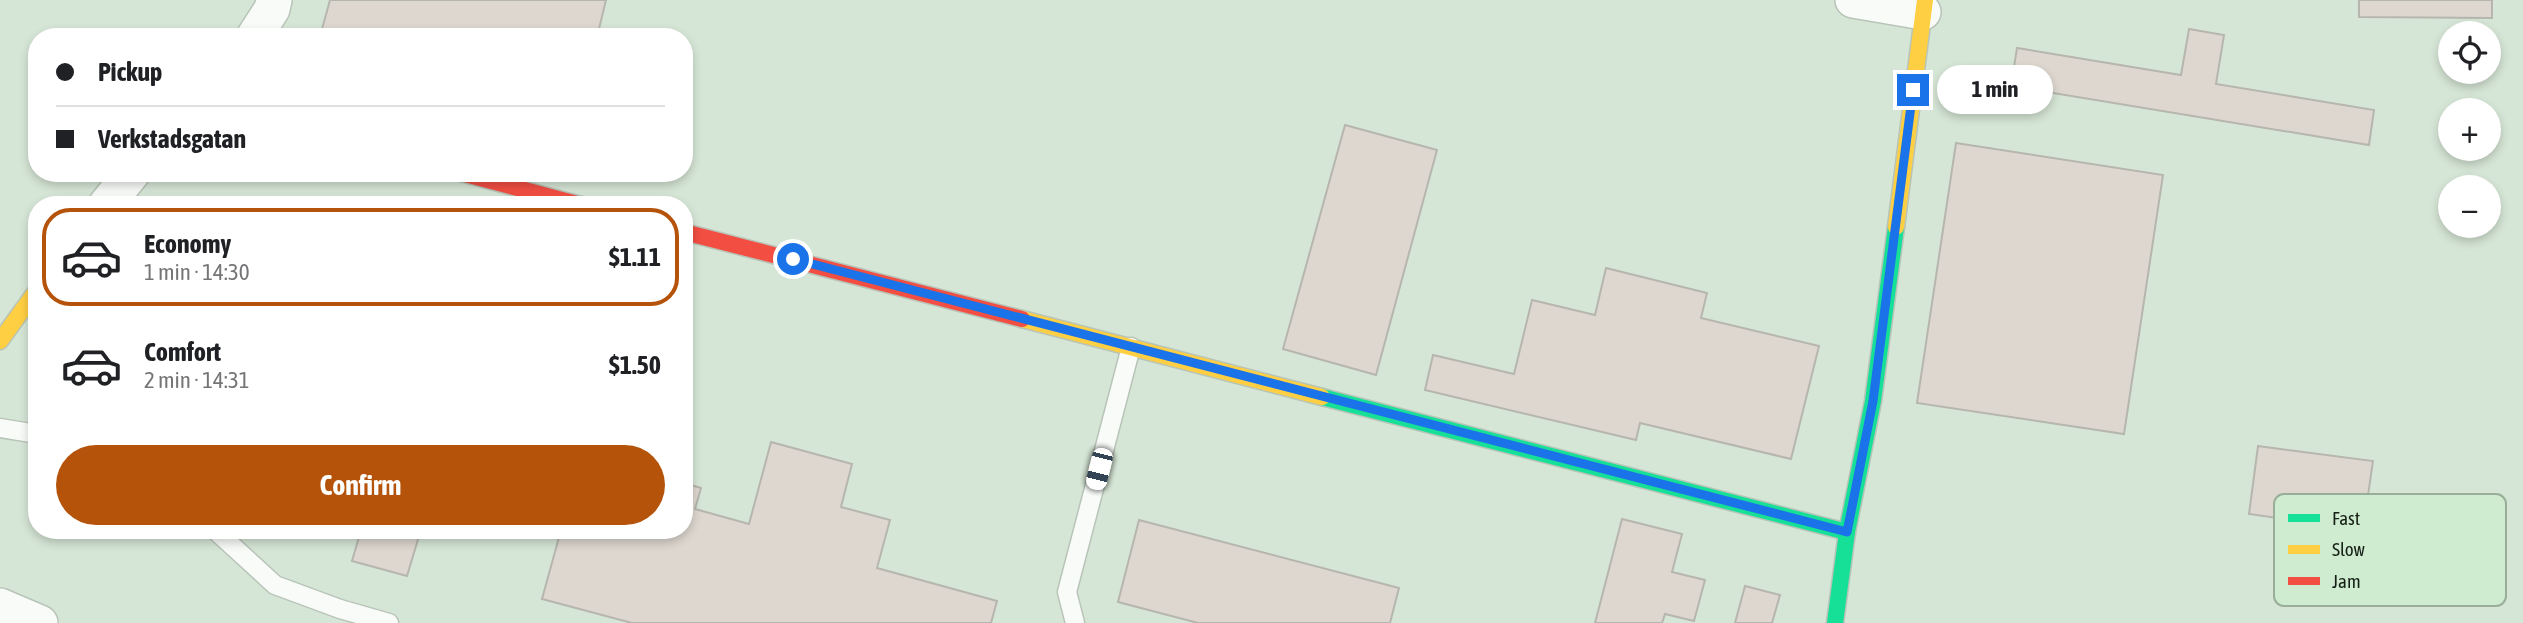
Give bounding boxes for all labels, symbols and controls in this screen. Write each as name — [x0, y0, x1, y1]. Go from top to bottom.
map controls — [2438, 21, 2501, 238]
button: locate — [2438, 21, 2501, 84]
text: Pickup — [98, 57, 162, 87]
callout: 1 min — [1938, 66, 2053, 114]
route end — [1897, 74, 1929, 106]
text: 1 min — [1972, 76, 2018, 102]
button: + — [2438, 98, 2501, 161]
text: Verkstadsgatan — [98, 124, 246, 154]
button: − — [2438, 175, 2501, 238]
icon: car — [60, 226, 123, 289]
text: Economy — [144, 229, 231, 259]
text: $1.11 — [609, 242, 661, 272]
route start — [777, 243, 809, 275]
text: 1 min · 14:30 — [144, 259, 250, 285]
icon: car — [60, 334, 123, 397]
text: Comfort — [144, 337, 221, 367]
text: $1.50 — [609, 350, 661, 380]
text: 2 min · 14:31 — [144, 367, 250, 393]
button: Confirm — [56, 445, 665, 525]
car — [1084, 446, 1115, 492]
legend — [2274, 494, 2506, 606]
text: Fast — [2332, 507, 2360, 529]
text: Slow — [2332, 538, 2366, 560]
text: Jam — [2332, 570, 2361, 592]

